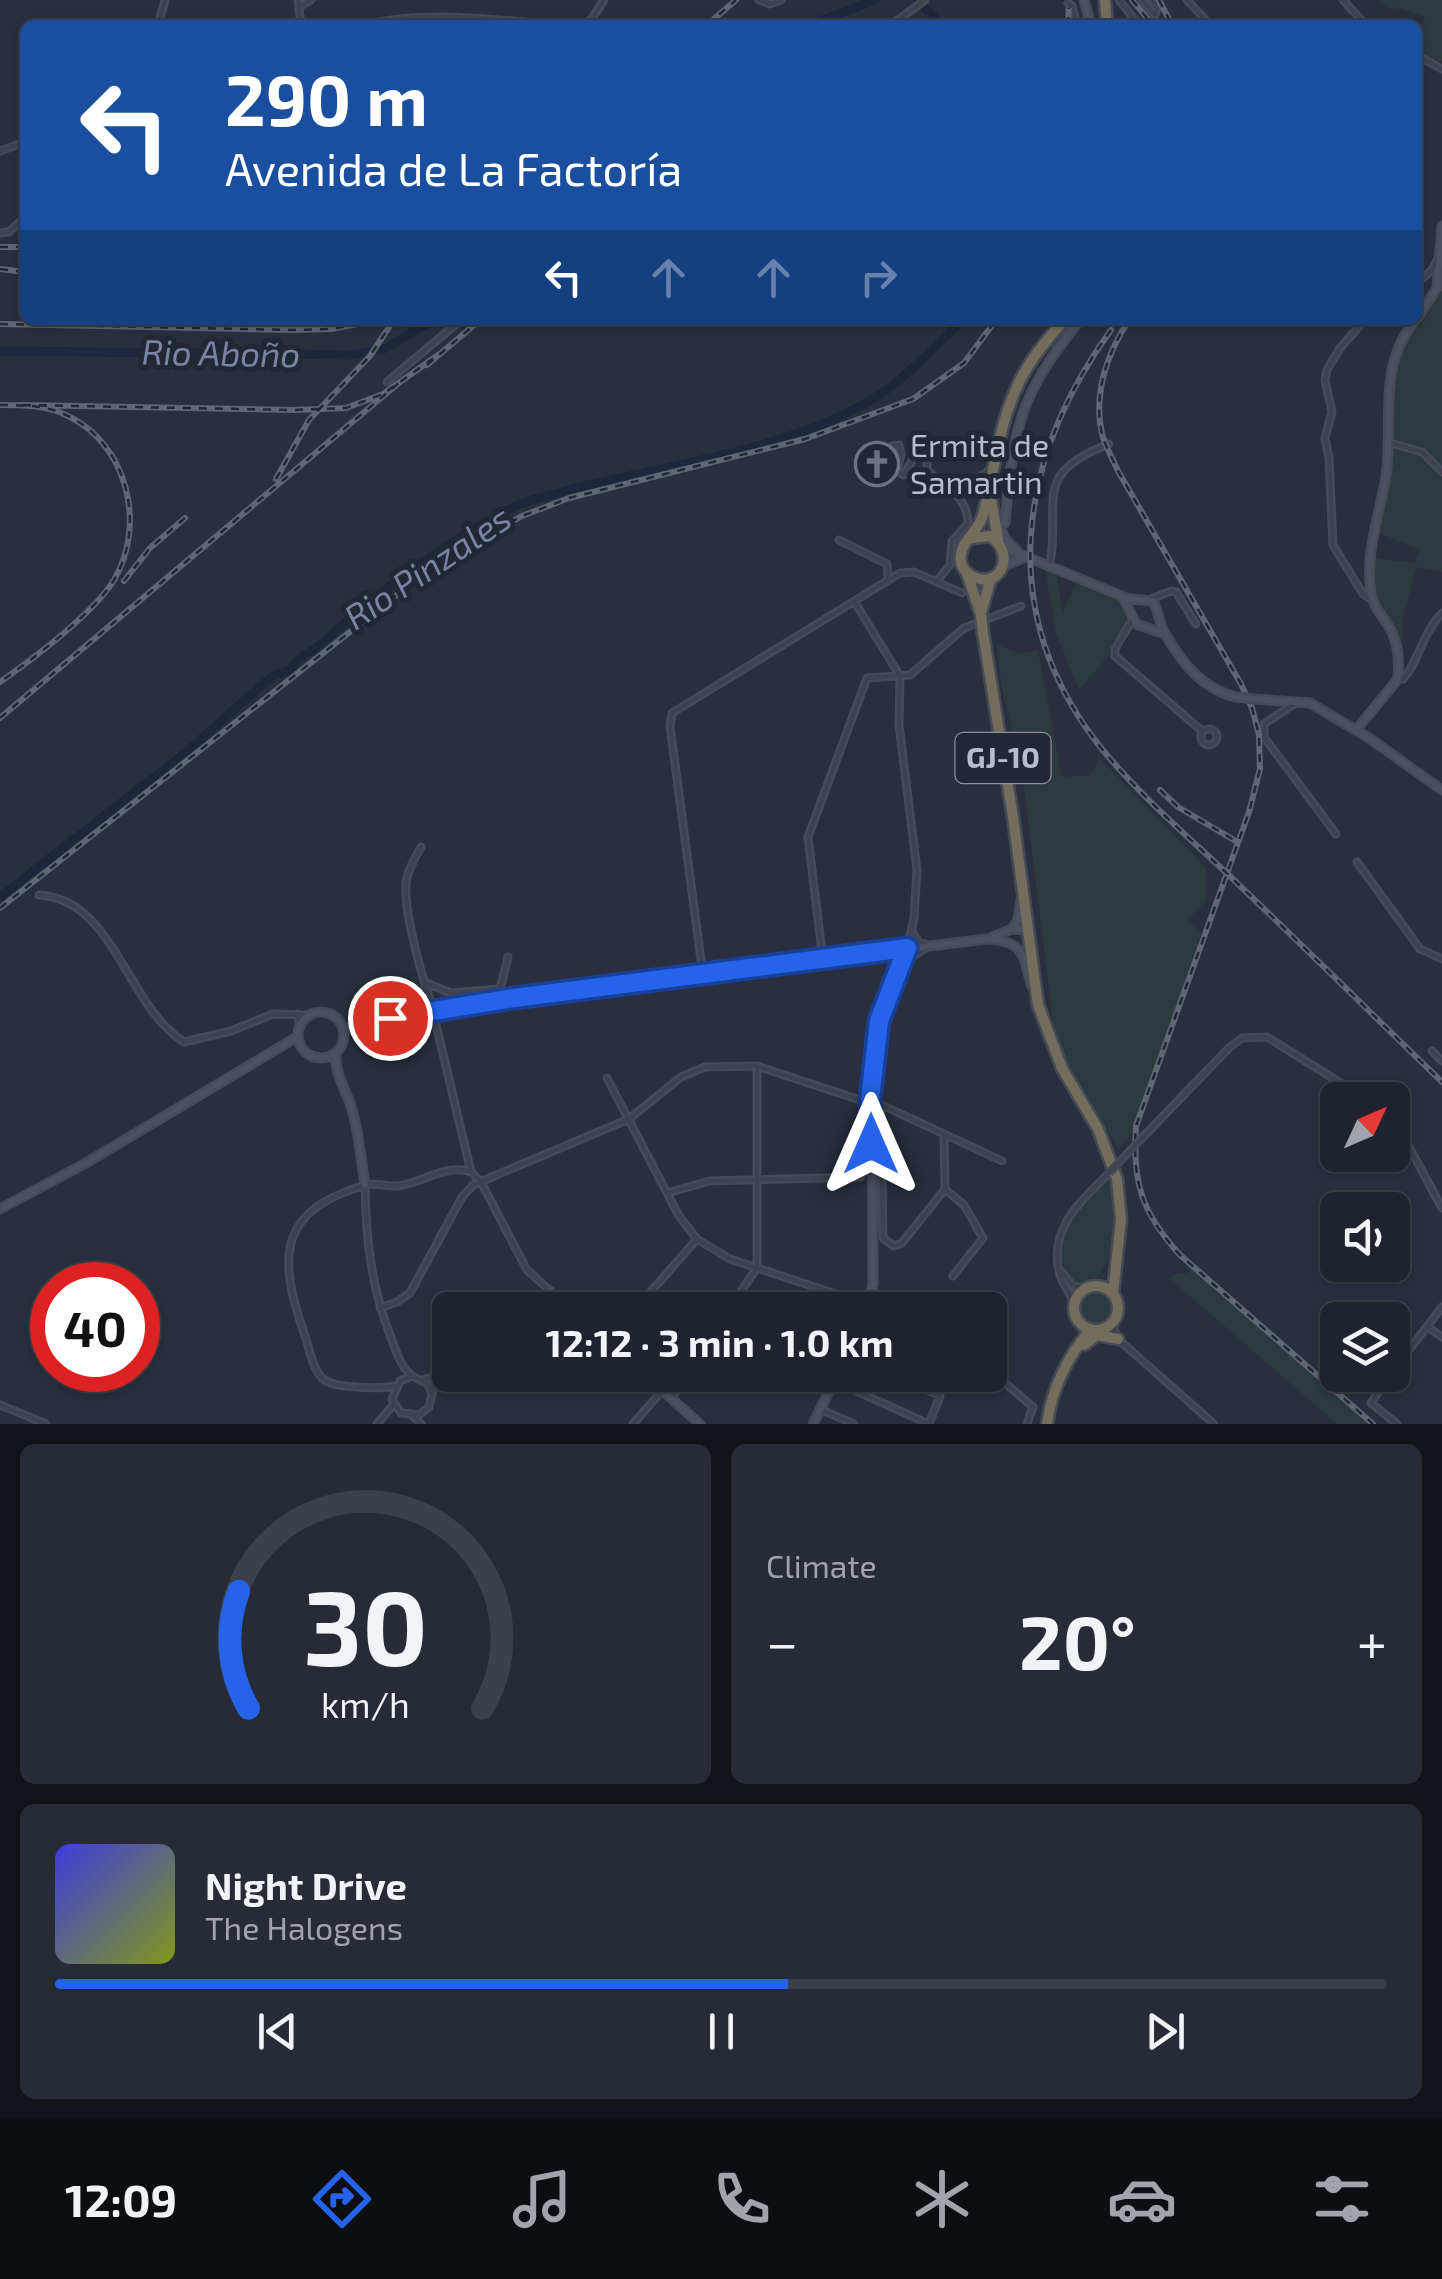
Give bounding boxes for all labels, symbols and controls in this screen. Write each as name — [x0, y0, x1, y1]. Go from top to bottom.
text: 290 m — [225, 56, 428, 140]
icon: left — [60, 60, 190, 190]
text: Avenida de La Factoría — [225, 141, 682, 195]
icon: left — [536, 250, 591, 305]
icon: ahead — [641, 250, 696, 305]
icon: ahead — [746, 250, 801, 305]
icon: right — [851, 250, 906, 305]
water label: Rio Aboño — [141, 330, 301, 374]
place label: Ermita de Samartin — [910, 425, 1049, 500]
church icon: Ermita de Samartin — [854, 441, 900, 487]
water label: Rio Pinzales — [336, 495, 518, 637]
road number: GJ-10 — [956, 733, 1050, 783]
pin — [348, 976, 433, 1061]
icon: arrive — [363, 991, 418, 1046]
north arrow — [1320, 1082, 1410, 1172]
map controls — [1320, 1082, 1410, 1392]
position arrow — [819, 1092, 923, 1196]
button: sound — [1320, 1192, 1410, 1282]
speed limit sign: 40 — [30, 1262, 160, 1392]
button: layers — [1320, 1302, 1410, 1392]
text: 12:12 · 3 min · 1.0 km — [546, 1319, 893, 1365]
text: Climate — [766, 1546, 877, 1584]
text: 30 — [303, 1562, 428, 1687]
text: 20° — [1019, 1595, 1136, 1685]
text: − — [766, 1608, 798, 1674]
text: + — [1357, 1608, 1387, 1674]
text: km/h — [321, 1682, 410, 1725]
text: Night Drive — [205, 1862, 407, 1908]
text: The Halogens — [205, 1908, 403, 1946]
icon: previous — [250, 2004, 305, 2059]
icon: pause — [694, 2004, 749, 2059]
icon: next — [1138, 2004, 1193, 2059]
icon: directions — [307, 2164, 377, 2234]
icon: music — [507, 2164, 577, 2234]
icon: phone — [707, 2164, 777, 2234]
icon: climate — [907, 2164, 977, 2234]
icon: car — [1107, 2164, 1177, 2234]
icon: filters — [1307, 2164, 1377, 2234]
text: 12:09 — [65, 2172, 177, 2226]

